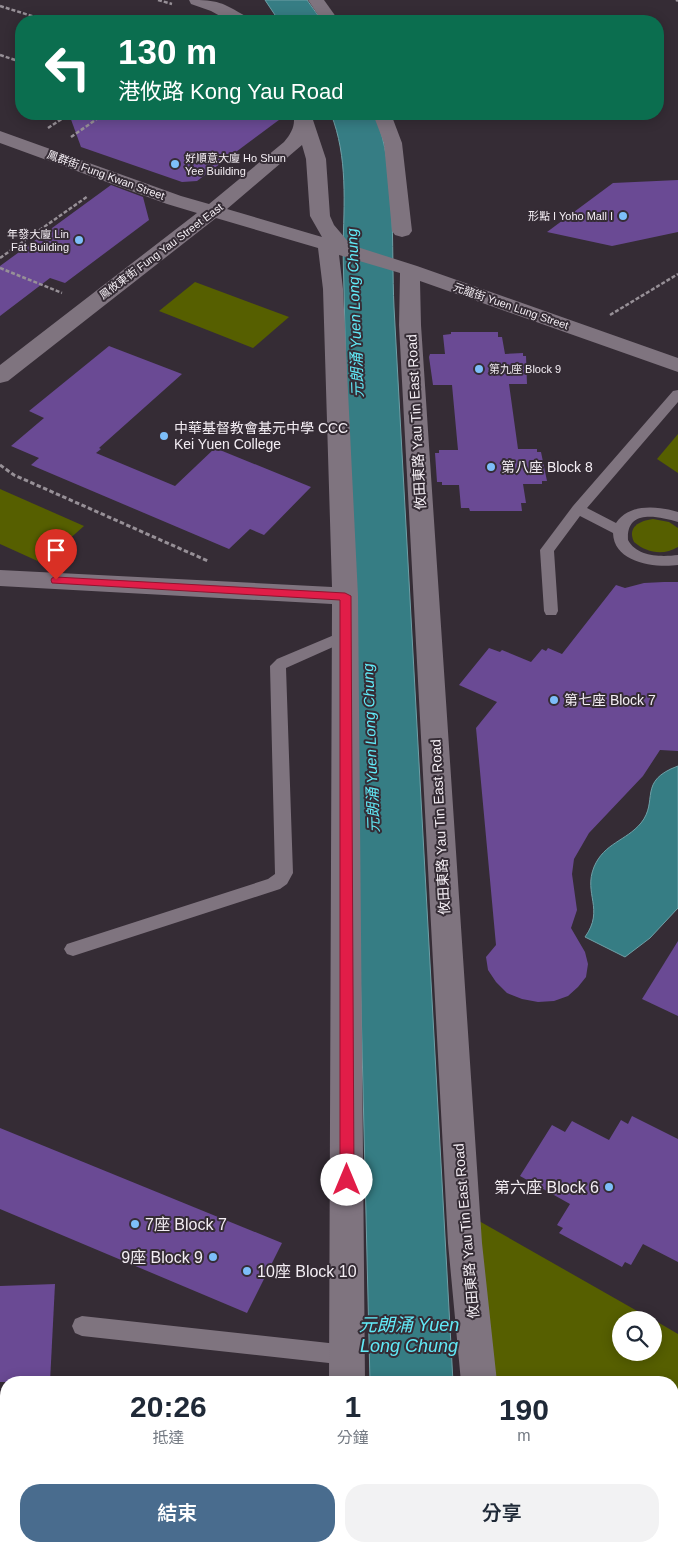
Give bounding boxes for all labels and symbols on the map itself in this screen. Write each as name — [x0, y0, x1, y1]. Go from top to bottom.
street label: 鳳群街 Fung Kwan Street — [46, 148, 166, 202]
place label: 好順意大廈 Ho Shun Yee Building — [185, 152, 286, 177]
marker: 好順意大廈 Ho Shun Yee Building — [169, 158, 181, 170]
street label: 鳳攸東街 Fung Yau Street East — [97, 201, 225, 301]
place label: 形點 I Yoho Mall I — [528, 210, 613, 222]
marker: 形點 I Yoho Mall I — [617, 210, 629, 222]
water label: 元朗涌 Yuen Long Chung — [343, 227, 366, 398]
place label: 年發大廈 Lin Fat Building — [7, 228, 69, 253]
marker: 年發大廈 Lin Fat Building — [73, 234, 85, 246]
street label: 元龍街 Yuen Lung Street — [452, 281, 570, 331]
street label: 攸田東路 Yau Tin East Road — [403, 334, 429, 510]
marker: 第九座 Block 9 — [473, 363, 485, 375]
place label: 第九座 Block 9 — [489, 363, 561, 375]
place label: 中華基督教會基元中學 CCC Kei Yuen College — [174, 420, 348, 452]
marker: 中華基督教會基元中學 CCC Kei Yuen College — [158, 430, 170, 442]
place label: 第八座 Block 8 — [501, 459, 593, 475]
marker: 第八座 Block 8 — [485, 461, 497, 473]
pin — [35, 529, 77, 580]
water label: 元朗涌 Yuen Long Chung — [359, 662, 382, 833]
place label: 第七座 Block 7 — [564, 692, 656, 708]
marker: 第七座 Block 7 — [548, 694, 560, 706]
street label: 攸田東路 Yau Tin East Road — [427, 739, 453, 915]
street label: 攸田東路 Yau Tin East Road — [450, 1143, 482, 1319]
position arrow — [320, 1153, 372, 1205]
place label: 第六座 Block 6 — [494, 1179, 599, 1196]
marker: 第六座 Block 6 — [603, 1181, 615, 1193]
place label: 7座 Block 7 — [145, 1216, 227, 1233]
marker: 7座 Block 7 — [129, 1218, 141, 1230]
place label: 9座 Block 9 — [121, 1249, 203, 1266]
marker: 9座 Block 9 — [207, 1251, 219, 1263]
place label: 10座 Block 10 — [257, 1263, 357, 1280]
marker: 10座 Block 10 — [241, 1265, 253, 1277]
water label: 元朗涌 Yuen Long Chung — [359, 1315, 459, 1356]

